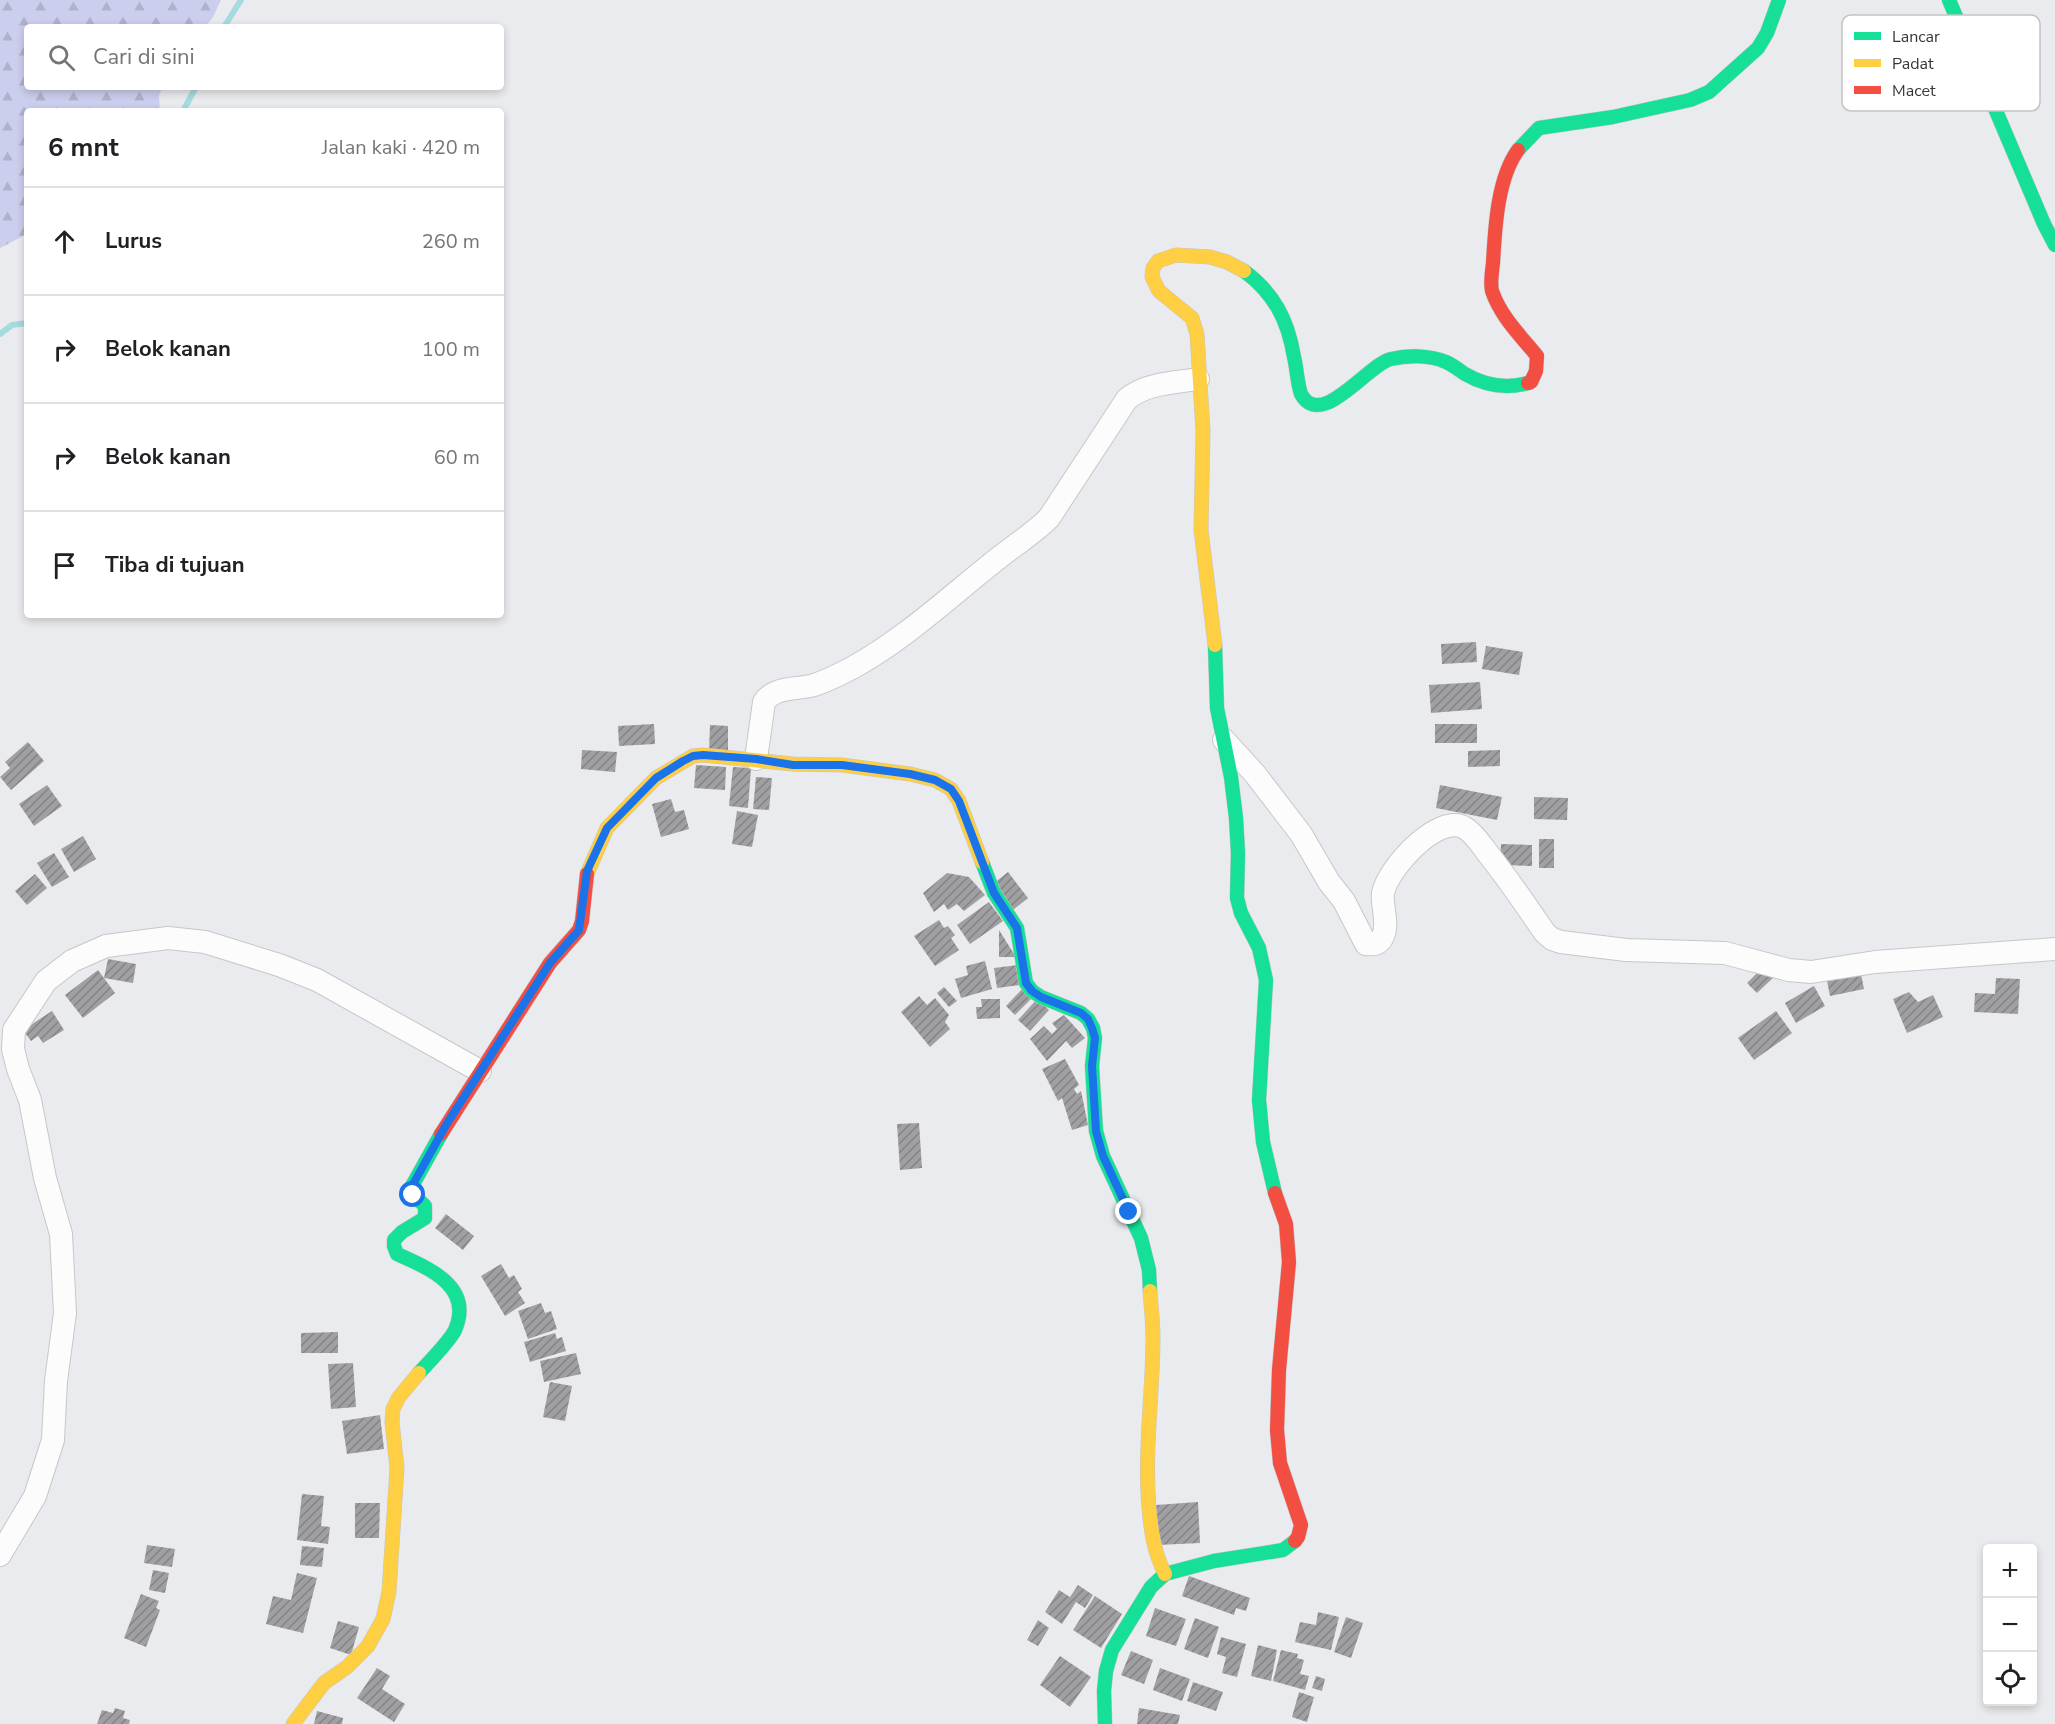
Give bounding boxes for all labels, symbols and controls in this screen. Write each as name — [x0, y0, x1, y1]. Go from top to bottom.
legend — [1842, 15, 2040, 111]
search box — [24, 24, 504, 90]
text: Lancar — [1892, 26, 1940, 48]
icon: search — [45, 41, 78, 74]
text: Cari di sini — [93, 42, 195, 72]
text: Padat — [1892, 53, 1934, 75]
text: Macet — [1892, 80, 1936, 102]
text: 6 mnt — [48, 130, 119, 165]
text: Jalan kaki · 420 m — [322, 134, 480, 161]
icon: ahead — [48, 225, 81, 258]
text: Lurus — [105, 226, 162, 256]
text: 260 m — [422, 228, 480, 255]
icon: right — [48, 333, 81, 366]
text: Belok kanan — [105, 334, 231, 364]
text: 100 m — [422, 336, 480, 363]
icon: right — [48, 441, 81, 474]
text: Belok kanan — [105, 442, 231, 472]
text: 60 m — [434, 444, 480, 471]
icon: arrive — [48, 549, 81, 582]
text: Tiba di tujuan — [105, 550, 245, 580]
route start — [399, 1181, 425, 1207]
route end — [1115, 1198, 1141, 1224]
map controls — [1983, 1544, 2037, 1706]
button: + — [1983, 1544, 2037, 1598]
button: − — [1983, 1598, 2037, 1652]
button: locate — [1983, 1652, 2037, 1706]

